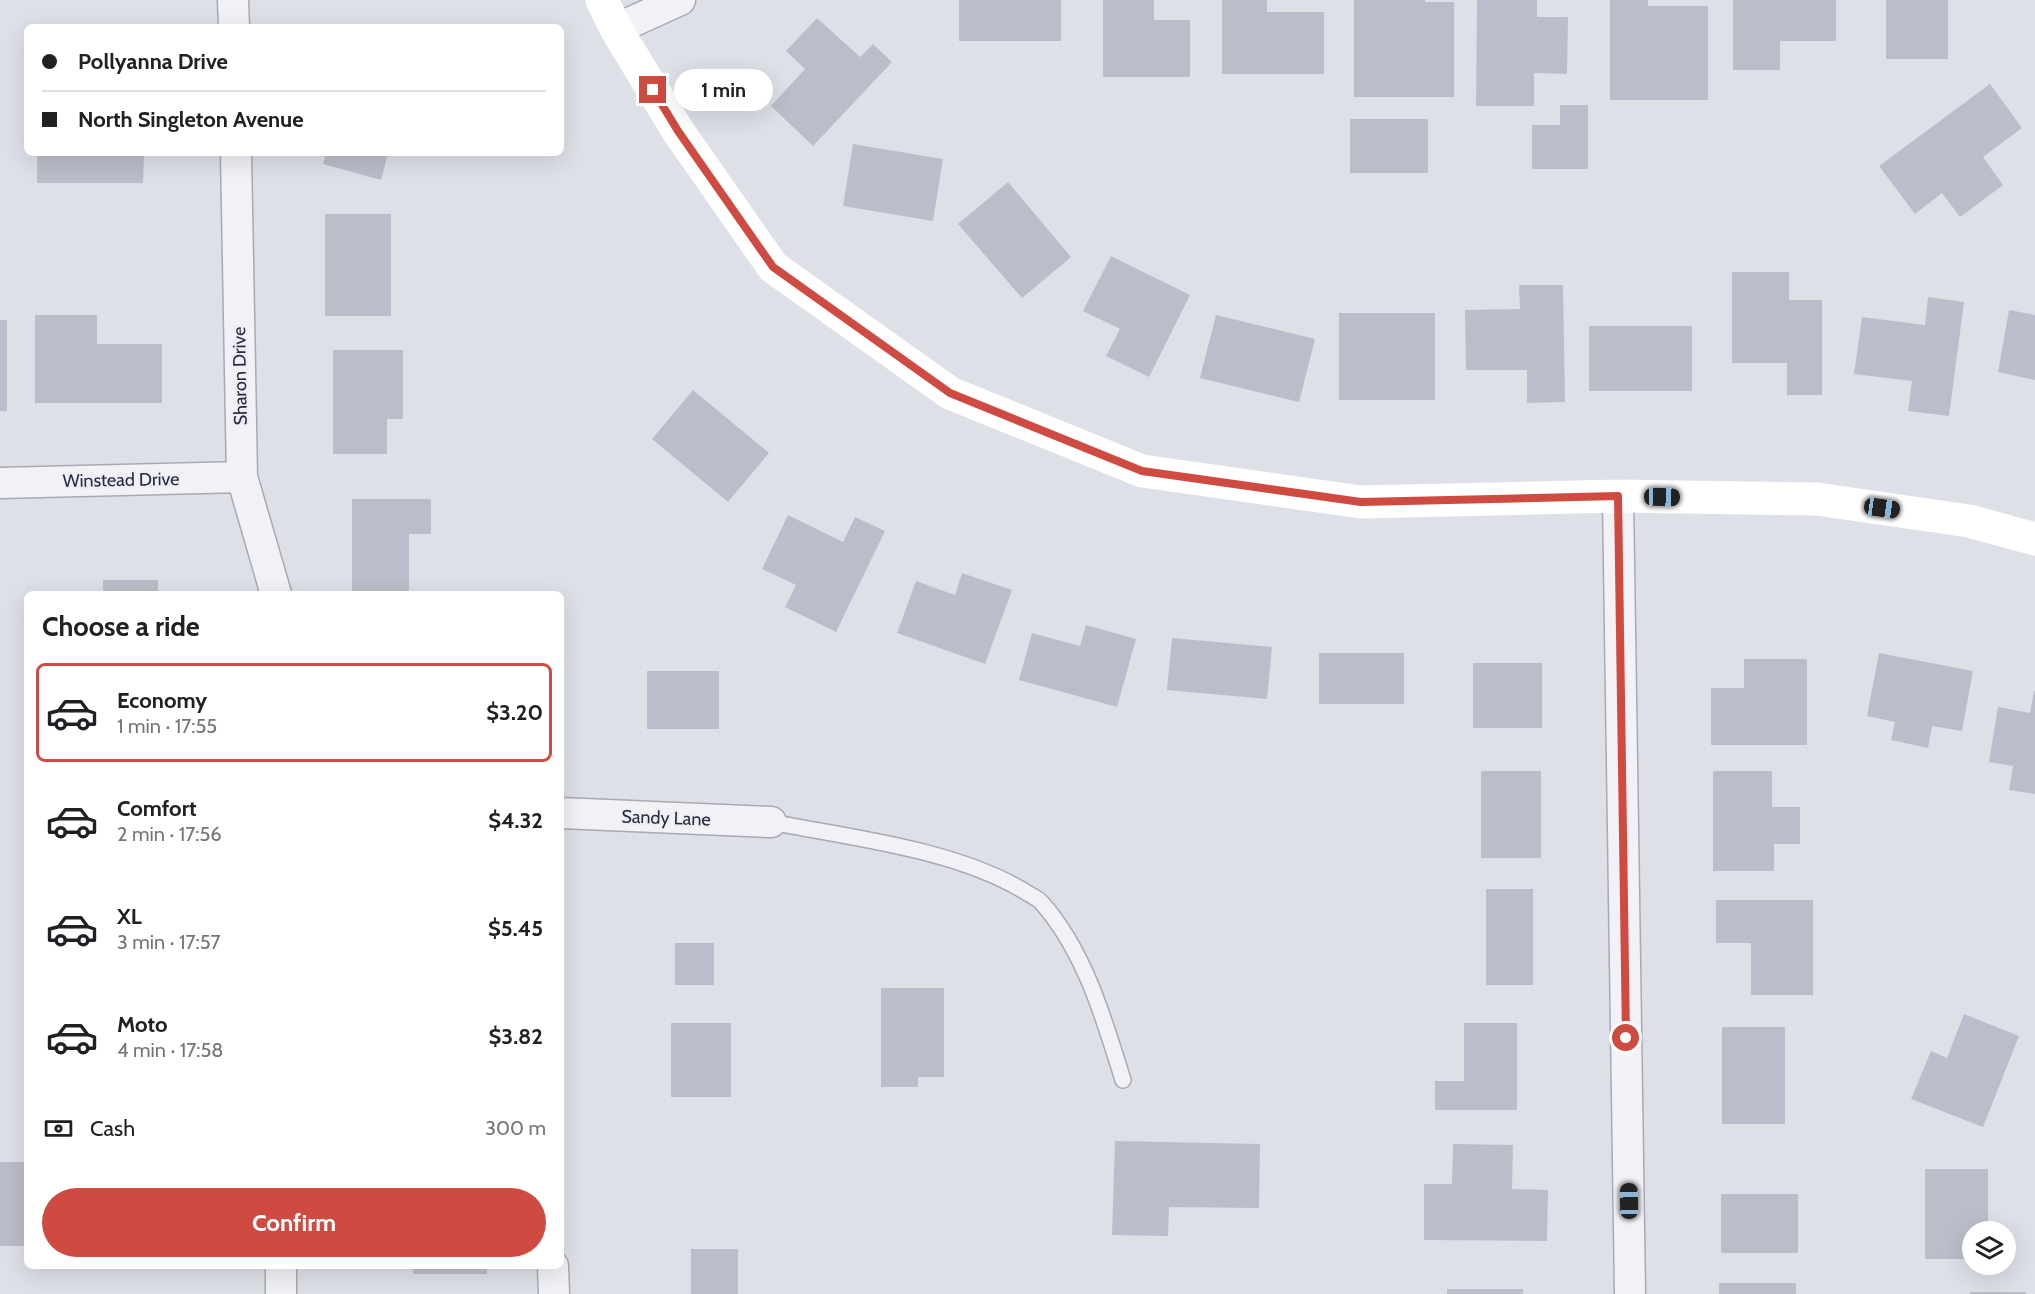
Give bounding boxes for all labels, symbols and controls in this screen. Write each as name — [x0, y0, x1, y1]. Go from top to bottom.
text: Pollyanna Drive — [78, 48, 228, 75]
callout: 1 min — [674, 69, 773, 111]
route end — [639, 76, 666, 103]
text: 1 min — [701, 78, 746, 102]
text: North Singleton Avenue — [78, 106, 304, 133]
street label: Sharon Drive — [228, 326, 252, 426]
street label: Winstead Drive — [63, 468, 179, 492]
car — [1644, 488, 1680, 506]
car — [1863, 497, 1901, 519]
text: Choose a ride — [42, 610, 200, 643]
icon: car — [45, 686, 99, 740]
text: Economy — [117, 687, 207, 714]
text: $3.20 — [486, 699, 543, 726]
text: 1 min · 17:55 — [117, 714, 217, 738]
icon: car — [45, 794, 99, 848]
text: Comfort — [117, 795, 196, 822]
street label: Sandy Lane — [621, 805, 711, 831]
text: $4.32 — [488, 807, 543, 834]
text: 2 min · 17:56 — [117, 822, 222, 846]
icon: car — [45, 902, 99, 956]
text: XL — [117, 903, 142, 930]
text: $5.45 — [488, 915, 543, 942]
text: 3 min · 17:57 — [117, 930, 221, 954]
icon: car — [45, 1010, 99, 1064]
text: Moto — [117, 1011, 168, 1038]
text: $3.82 — [489, 1023, 543, 1050]
route start — [1612, 1024, 1639, 1051]
text: 4 min · 17:58 — [117, 1038, 223, 1062]
icon: cash — [42, 1112, 75, 1145]
text: Cash — [90, 1115, 135, 1142]
text: 300 m — [485, 1116, 546, 1140]
car — [1620, 1183, 1638, 1219]
button: Confirm — [42, 1188, 546, 1257]
map controls — [1962, 1221, 2016, 1275]
button: layers — [1962, 1221, 2016, 1275]

